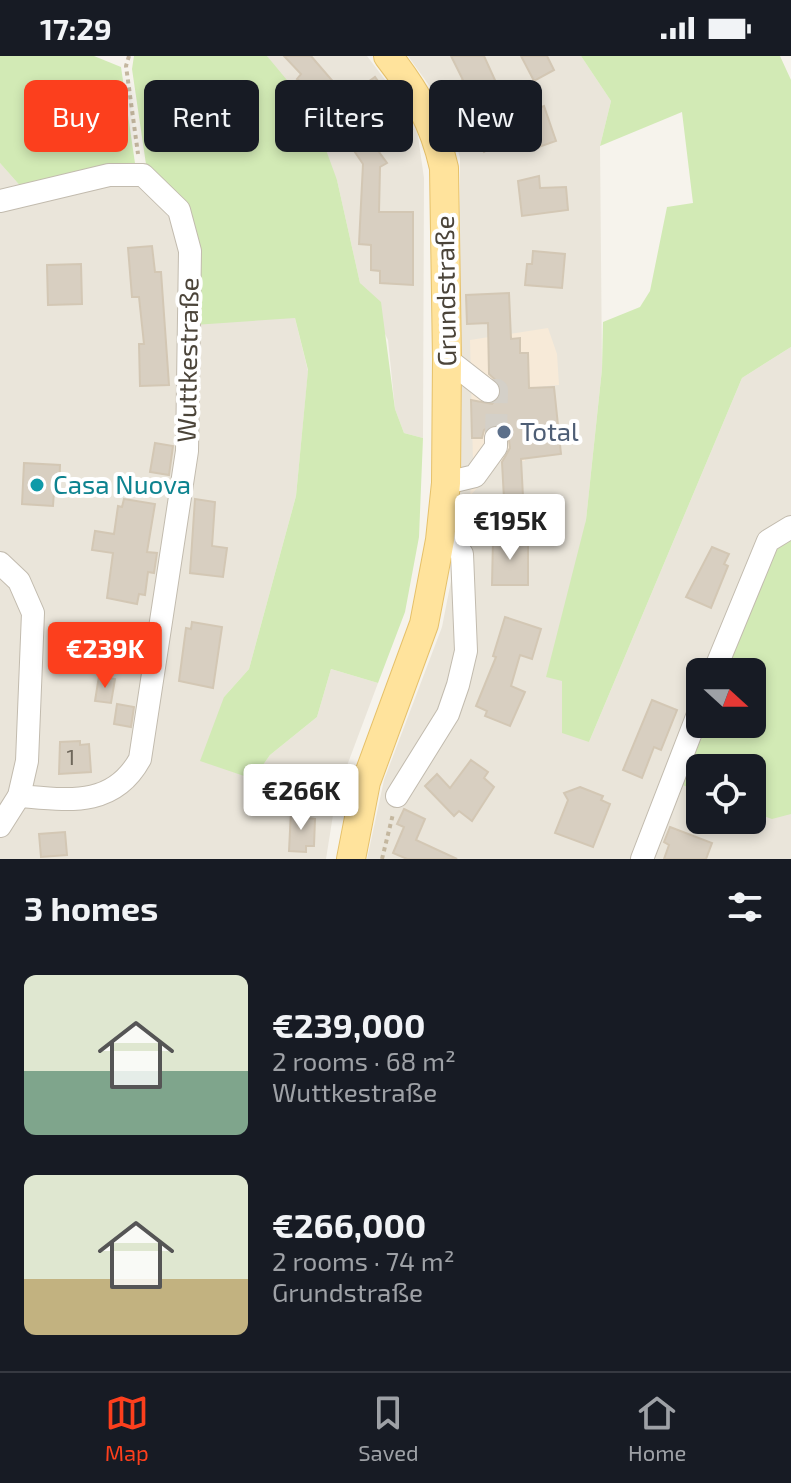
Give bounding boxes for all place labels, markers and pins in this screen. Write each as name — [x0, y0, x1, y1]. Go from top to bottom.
place label: Total — [520, 415, 579, 446]
marker: Total — [495, 423, 513, 441]
place label: Casa Nuova — [53, 468, 191, 499]
marker: Casa Nuova — [28, 476, 46, 494]
pin: €195K — [454, 494, 566, 562]
pin: €239K — [49, 622, 161, 690]
pin: €266K — [245, 764, 357, 832]

